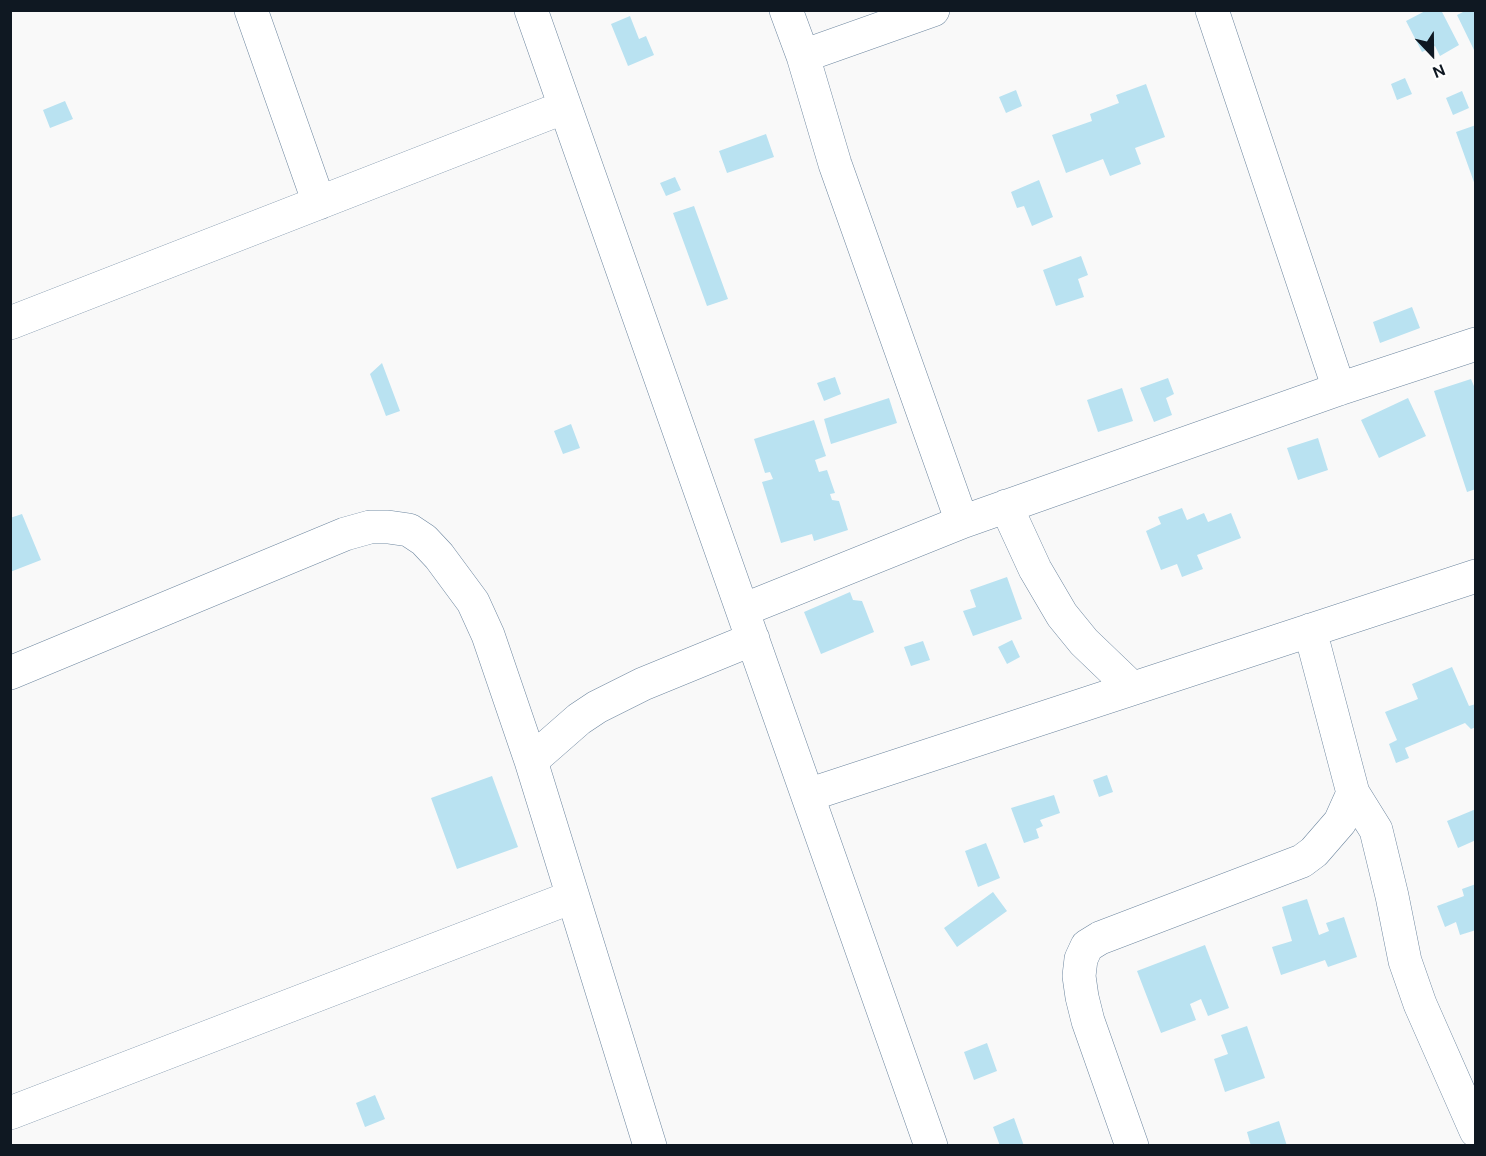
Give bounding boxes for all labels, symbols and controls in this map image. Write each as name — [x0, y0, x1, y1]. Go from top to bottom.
north arrow — [1402, 24, 1462, 84]
text: N — [1430, 59, 1448, 83]

